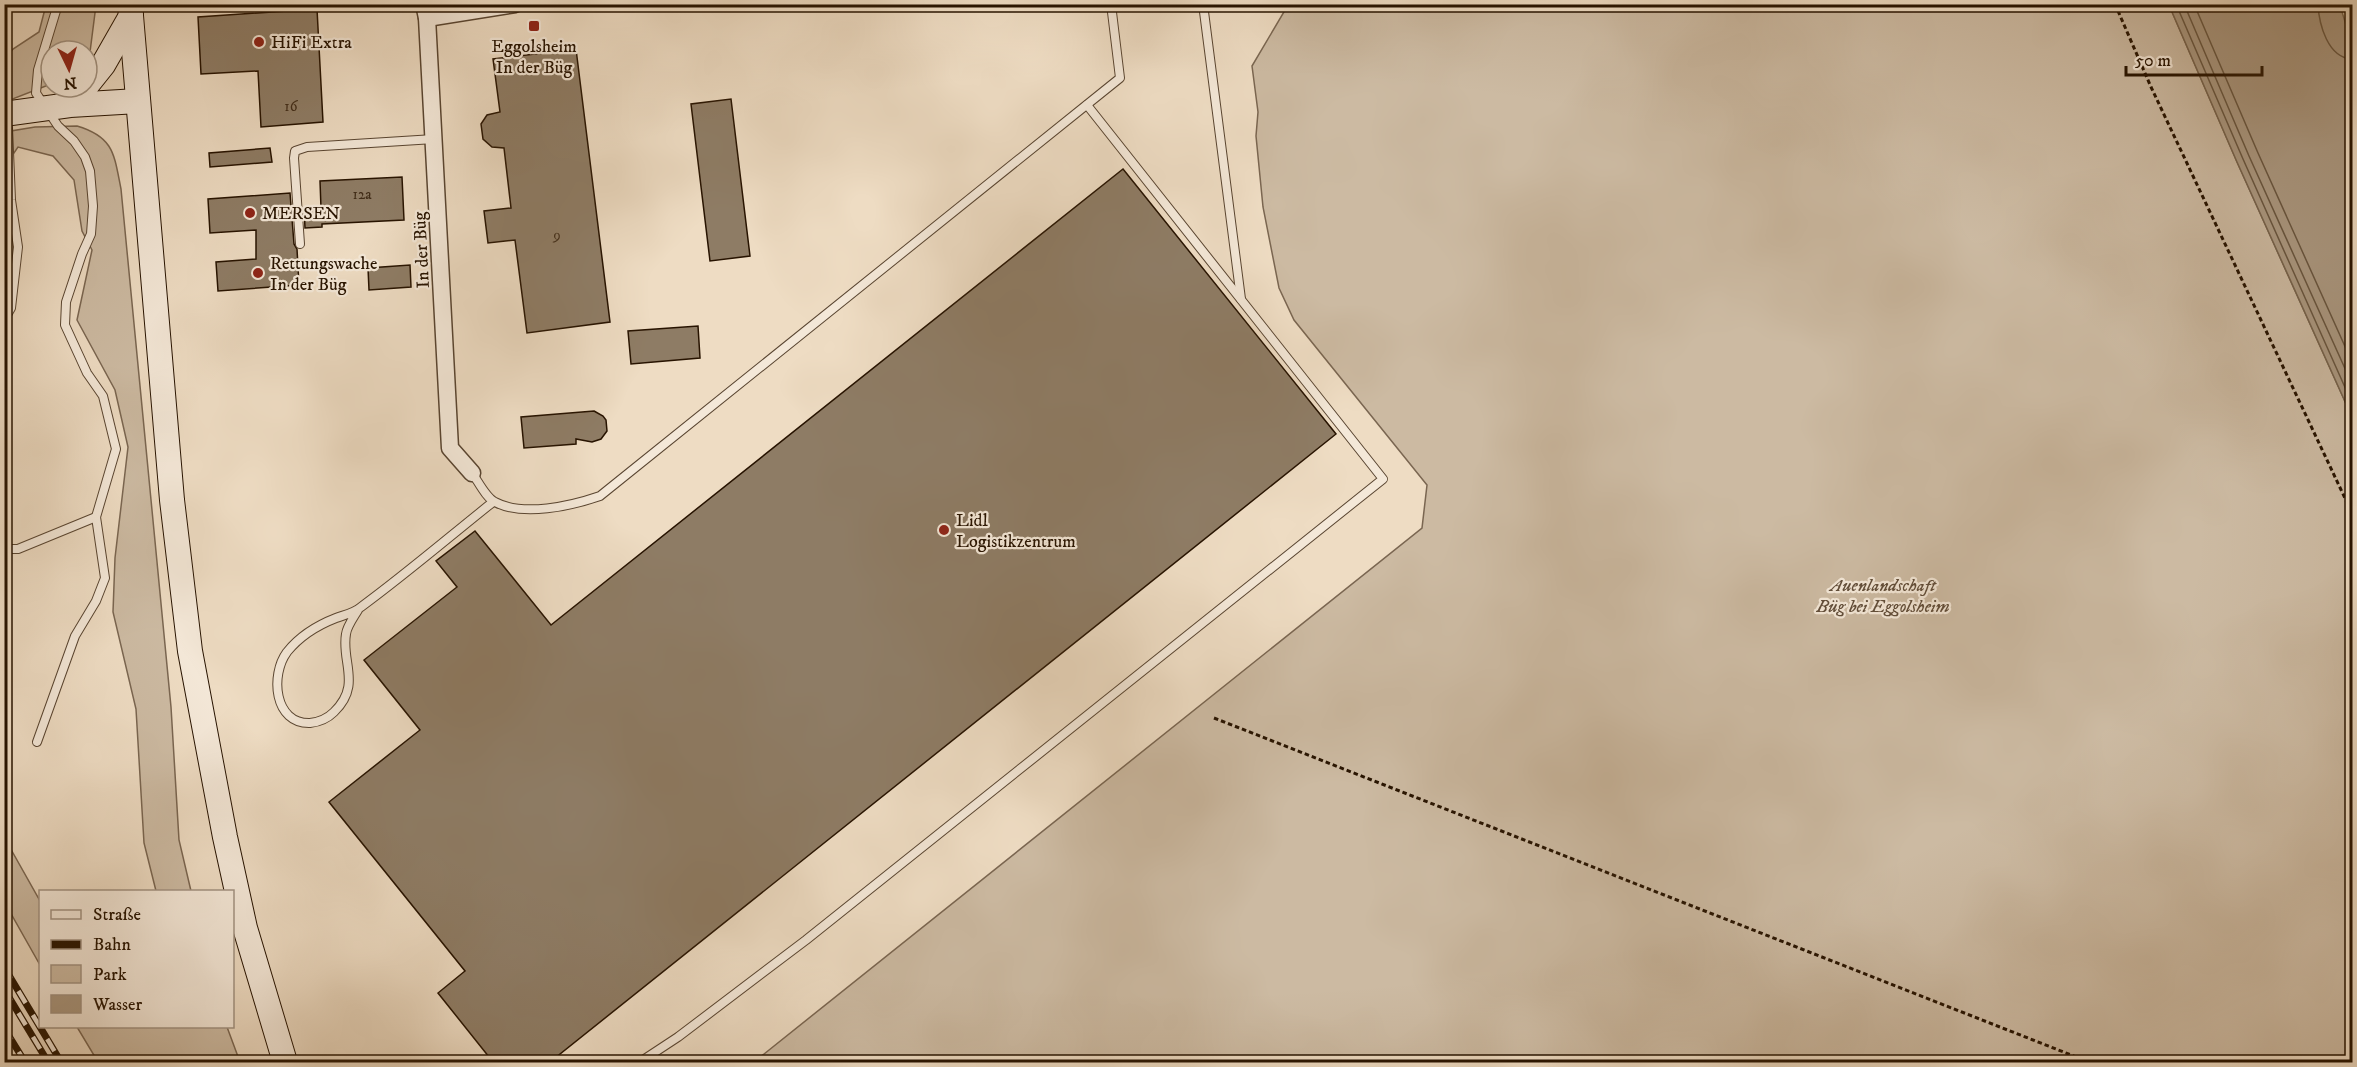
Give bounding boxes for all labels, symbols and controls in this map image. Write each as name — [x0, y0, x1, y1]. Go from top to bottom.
marker: Eggolsheim In der Büg — [527, 19, 541, 33]
place label: HiFi Extra — [271, 32, 352, 54]
marker: HiFi Extra — [252, 35, 266, 49]
place label: Eggolsheim In der Büg — [491, 36, 577, 79]
north arrow — [39, 39, 99, 99]
scale bar — [2126, 39, 2262, 77]
text: 50 m — [2135, 50, 2171, 72]
text: N — [63, 72, 78, 93]
house number: 16 — [284, 97, 299, 116]
house number: 12a — [352, 185, 372, 204]
place label: MERSEN — [262, 203, 340, 225]
marker: MERSEN — [243, 206, 257, 220]
street label: In der Büg — [409, 211, 435, 289]
house number: 9 — [552, 226, 561, 245]
place label: Rettungswache In der Büg — [270, 253, 377, 296]
marker: Rettungswache In der Büg — [251, 266, 265, 280]
place label: Lidl Logistikzentrum — [956, 510, 1076, 553]
marker: Lidl Logistikzentrum — [937, 523, 951, 537]
park label: Auenlandschaft Büg bei Eggolsheim — [1815, 575, 1950, 618]
legend — [39, 890, 234, 1028]
text: Straße — [93, 904, 141, 926]
text: Bahn — [93, 934, 131, 956]
text: Park — [93, 964, 127, 986]
text: Wasser — [92, 994, 143, 1016]

